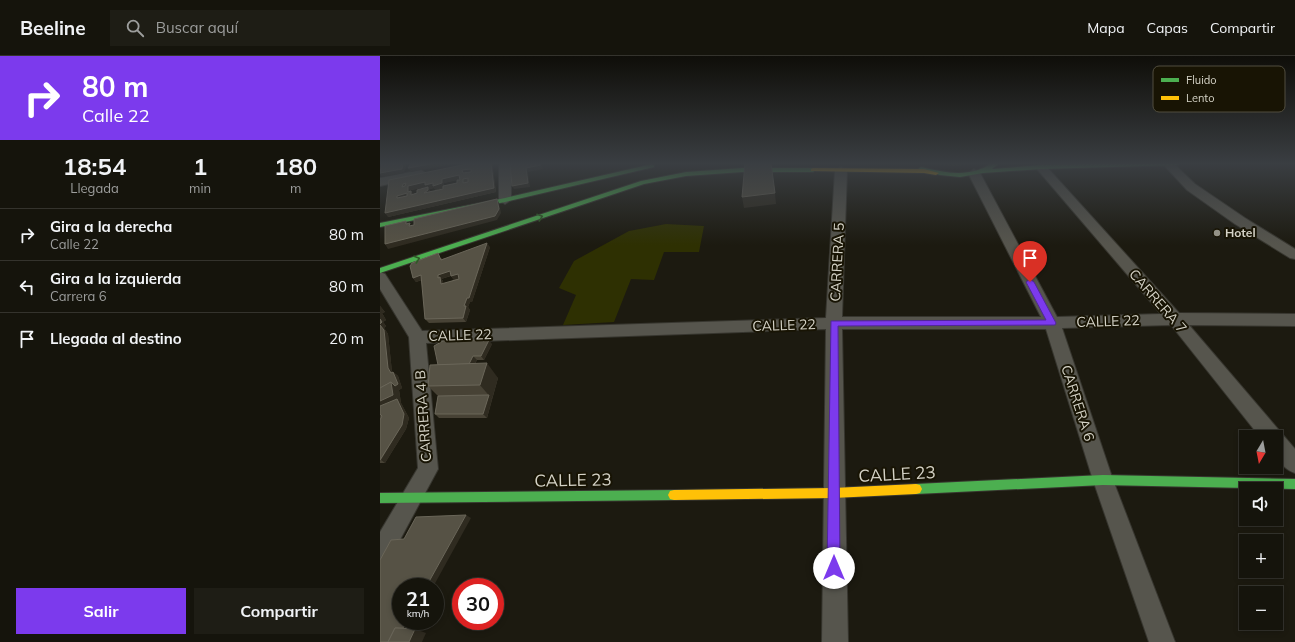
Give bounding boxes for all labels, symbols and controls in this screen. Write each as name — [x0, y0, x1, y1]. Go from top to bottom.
search box — [110, 10, 390, 46]
text: Beeline — [20, 16, 86, 40]
icon: search — [124, 17, 146, 39]
text: Buscar aquí — [156, 18, 238, 37]
text: Mapa — [1087, 19, 1125, 37]
text: Capas — [1147, 19, 1188, 37]
text: Compartir — [1210, 19, 1275, 37]
legend — [1153, 66, 1285, 112]
text: 80 m — [82, 69, 148, 104]
icon: right — [16, 72, 68, 124]
text: Fluido — [1186, 73, 1217, 87]
text: Lento — [1186, 91, 1214, 105]
text: Calle 22 — [82, 104, 149, 127]
text: 18:54 — [63, 151, 126, 181]
text: 1 — [193, 151, 207, 181]
text: 180 — [274, 151, 317, 181]
text: Llegada — [70, 180, 119, 196]
text: min — [189, 180, 211, 196]
text: m — [290, 180, 301, 196]
one-way arrow — [536, 214, 543, 222]
text: Gira a la derecha — [50, 217, 172, 236]
street label: CARRERA 5 — [826, 222, 848, 302]
icon: right — [16, 224, 38, 246]
text: 80 m — [329, 225, 364, 244]
place label: Hotel — [1225, 225, 1256, 240]
marker: Hotel — [1212, 228, 1222, 238]
text: Calle 22 — [50, 236, 99, 252]
pin — [1013, 241, 1047, 282]
icon: arrive — [1019, 247, 1041, 269]
one-way arrow — [413, 255, 420, 264]
street label: CARRERA 7 — [1125, 265, 1191, 337]
text: Gira a la izquierda — [50, 269, 181, 288]
icon: left — [16, 276, 38, 298]
text: 80 m — [329, 277, 364, 296]
text: Carrera 6 — [50, 288, 107, 304]
street label: CALLE 22 — [1076, 311, 1140, 331]
street label: CALLE 22 — [752, 315, 816, 335]
street label: CALLE 22 — [428, 325, 492, 345]
icon: arrive — [16, 328, 38, 350]
text: Llegada al destino — [50, 329, 182, 348]
text: 20 m — [329, 329, 364, 348]
street label: CARRERA 6 — [1057, 363, 1099, 443]
street label: CARRERA 4 B — [411, 369, 435, 463]
north arrow — [1239, 430, 1283, 474]
map controls — [1239, 430, 1283, 630]
street label: CALLE 23 — [858, 461, 936, 486]
street label: CALLE 23 — [534, 468, 612, 491]
button: sound — [1239, 482, 1283, 526]
button: + — [1239, 534, 1283, 578]
position arrow — [813, 547, 855, 589]
speed limit sign: 30 — [452, 578, 504, 630]
text: 21 — [406, 586, 430, 611]
button: − — [1239, 586, 1283, 630]
button: Salir — [16, 588, 186, 634]
button: Compartir — [194, 588, 364, 634]
text: km/h — [407, 607, 429, 620]

